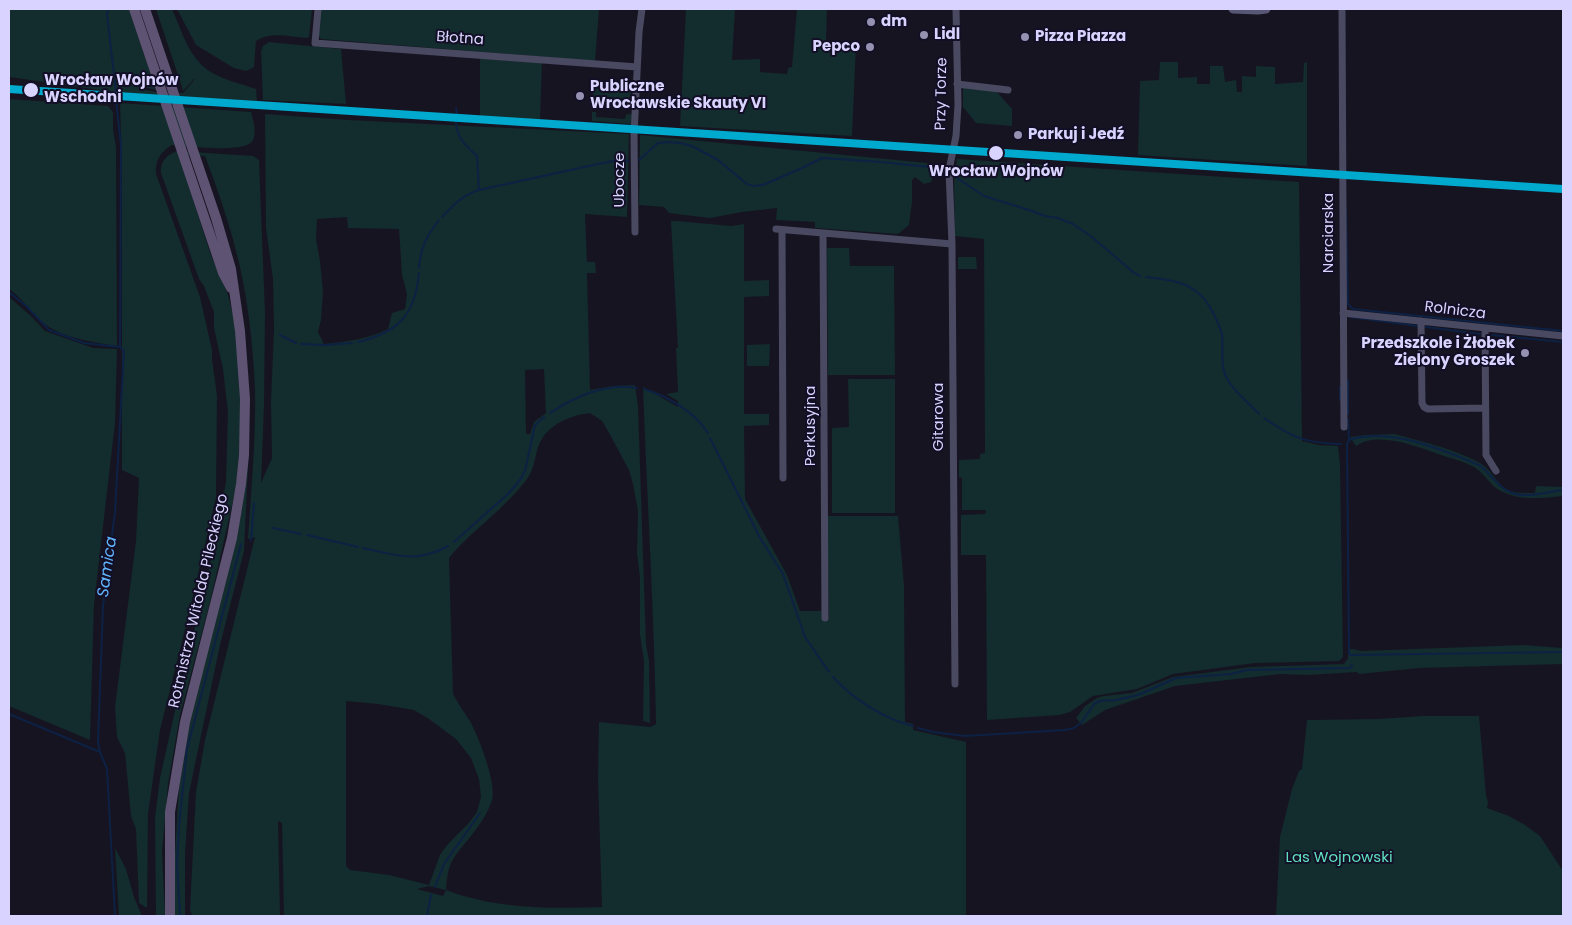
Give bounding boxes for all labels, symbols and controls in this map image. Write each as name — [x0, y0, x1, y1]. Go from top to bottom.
place label: dm — [881, 13, 907, 31]
marker: dm — [865, 16, 877, 28]
place label: Lidl — [934, 26, 960, 44]
street label: Błotna — [436, 28, 484, 50]
place label: Pizza Piazza — [1035, 28, 1126, 46]
marker: Lidl — [918, 29, 930, 41]
marker: Pizza Piazza — [1019, 31, 1031, 43]
place label: Pepco — [813, 38, 860, 56]
marker: Pepco — [864, 41, 876, 53]
street label: Przy Torze — [932, 57, 952, 131]
place label: Wrocław Wojnów Wschodni — [44, 72, 178, 107]
place label: Publiczne Wrocławskie Skauty VI — [590, 78, 766, 113]
marker: Wrocław Wojnów Wschodni — [22, 81, 40, 99]
marker: Publiczne Wrocławskie Skauty VI — [574, 90, 586, 102]
place label: Parkuj i Jedź — [1028, 126, 1124, 144]
marker: Parkuj i Jedź — [1012, 129, 1024, 141]
marker: Wrocław Wojnów — [987, 144, 1005, 162]
street label: Ubocze — [611, 152, 629, 208]
place label: Wrocław Wojnów — [929, 163, 1063, 181]
street label: Narciarska — [1320, 193, 1338, 273]
street label: Rolnicza — [1423, 298, 1487, 324]
place label: Przedszkole i Żłobek Zielony Groszek — [1361, 335, 1515, 370]
marker: Przedszkole i Żłobek Zielony Groszek — [1519, 347, 1531, 359]
street label: Gitarowa — [930, 383, 948, 451]
street label: Perkusyjna — [802, 386, 820, 466]
street label: Rotmistrza Witolda Pileckiego — [166, 492, 232, 710]
water label: Samica — [94, 535, 122, 599]
park label: Las Wojnowski — [1285, 849, 1393, 867]

